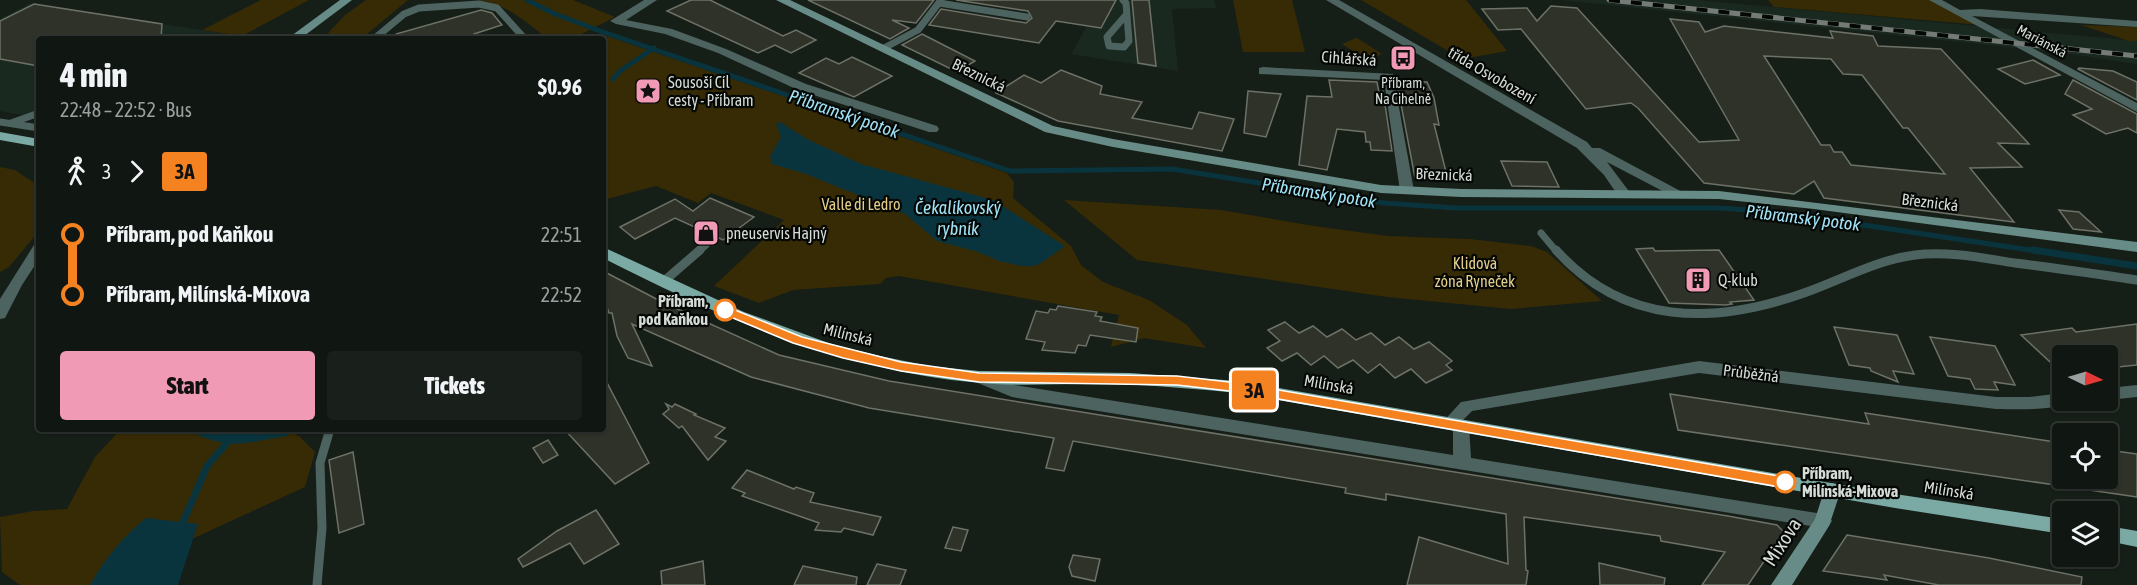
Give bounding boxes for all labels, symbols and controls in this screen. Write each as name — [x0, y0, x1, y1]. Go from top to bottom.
street label: Mariánská — [2014, 21, 2070, 61]
bus stop icon: Příbram, Na Cihelně — [1388, 43, 1418, 73]
street label: třída Osvobození — [1445, 43, 1539, 108]
street label: Cihlářská — [1321, 47, 1377, 69]
street label: Březnická — [949, 54, 1009, 96]
text: 4 min — [60, 56, 127, 94]
place label: Sousoší Cíl cesty - Příbram — [668, 73, 754, 110]
text: $0.96 — [538, 74, 582, 100]
place label: Příbram, Na Cihelně — [1375, 75, 1431, 107]
place icon: Sousoší Cíl cesty - Příbram — [633, 76, 663, 106]
water label: Příbramský potok — [786, 85, 903, 143]
text: 22:48 – 22:52 · Bus — [60, 98, 192, 121]
icon: walk — [60, 155, 93, 188]
icon: forward — [120, 155, 153, 188]
text: 3A — [174, 159, 195, 183]
text: 3 — [102, 160, 111, 183]
street label: Březnická — [1415, 164, 1473, 184]
water label: Příbramský potok — [1260, 173, 1379, 212]
street label: Březnická — [1901, 190, 1959, 214]
park label: Valle di Ledro — [821, 195, 901, 213]
water label: Čekalíkovský rybník — [915, 197, 1002, 239]
water label: Příbramský potok — [1744, 200, 1863, 235]
shop icon: pneuservis Hajný — [691, 218, 721, 248]
text: Příbram, pod Kaňkou — [106, 221, 273, 247]
text: 22:51 — [541, 223, 582, 246]
place label: pneuservis Hajný — [726, 224, 827, 243]
park label: Klidová zóna Ryneček — [1435, 254, 1515, 291]
building icon: Q-klub — [1683, 265, 1713, 295]
place label: Q-klub — [1718, 271, 1758, 289]
text: Příbram, Milínská-Mixova — [106, 281, 310, 307]
text: 22:52 — [541, 283, 582, 306]
place label: Příbram, pod Kaňkou — [638, 292, 708, 328]
marker: Příbram, pod Kaňkou — [714, 299, 736, 321]
street label: Milínská — [821, 319, 875, 349]
north arrow — [2052, 345, 2118, 411]
map controls — [2052, 345, 2118, 567]
button: Start — [60, 351, 315, 420]
button: Tickets — [327, 351, 582, 420]
street label: Průběžná — [1722, 361, 1780, 385]
line badge: 3A — [1227, 370, 1281, 410]
street label: Milínská — [1303, 371, 1355, 397]
text: 3A — [1244, 378, 1264, 402]
button: locate — [2052, 423, 2118, 489]
place label: Příbram, Milínská-Mixova — [1802, 464, 1898, 500]
marker: Příbram, Milínská-Mixova — [1774, 471, 1796, 493]
street label: Milínská — [1923, 477, 1975, 503]
button: layers — [2052, 501, 2118, 567]
street label: Mixova — [1758, 513, 1806, 570]

